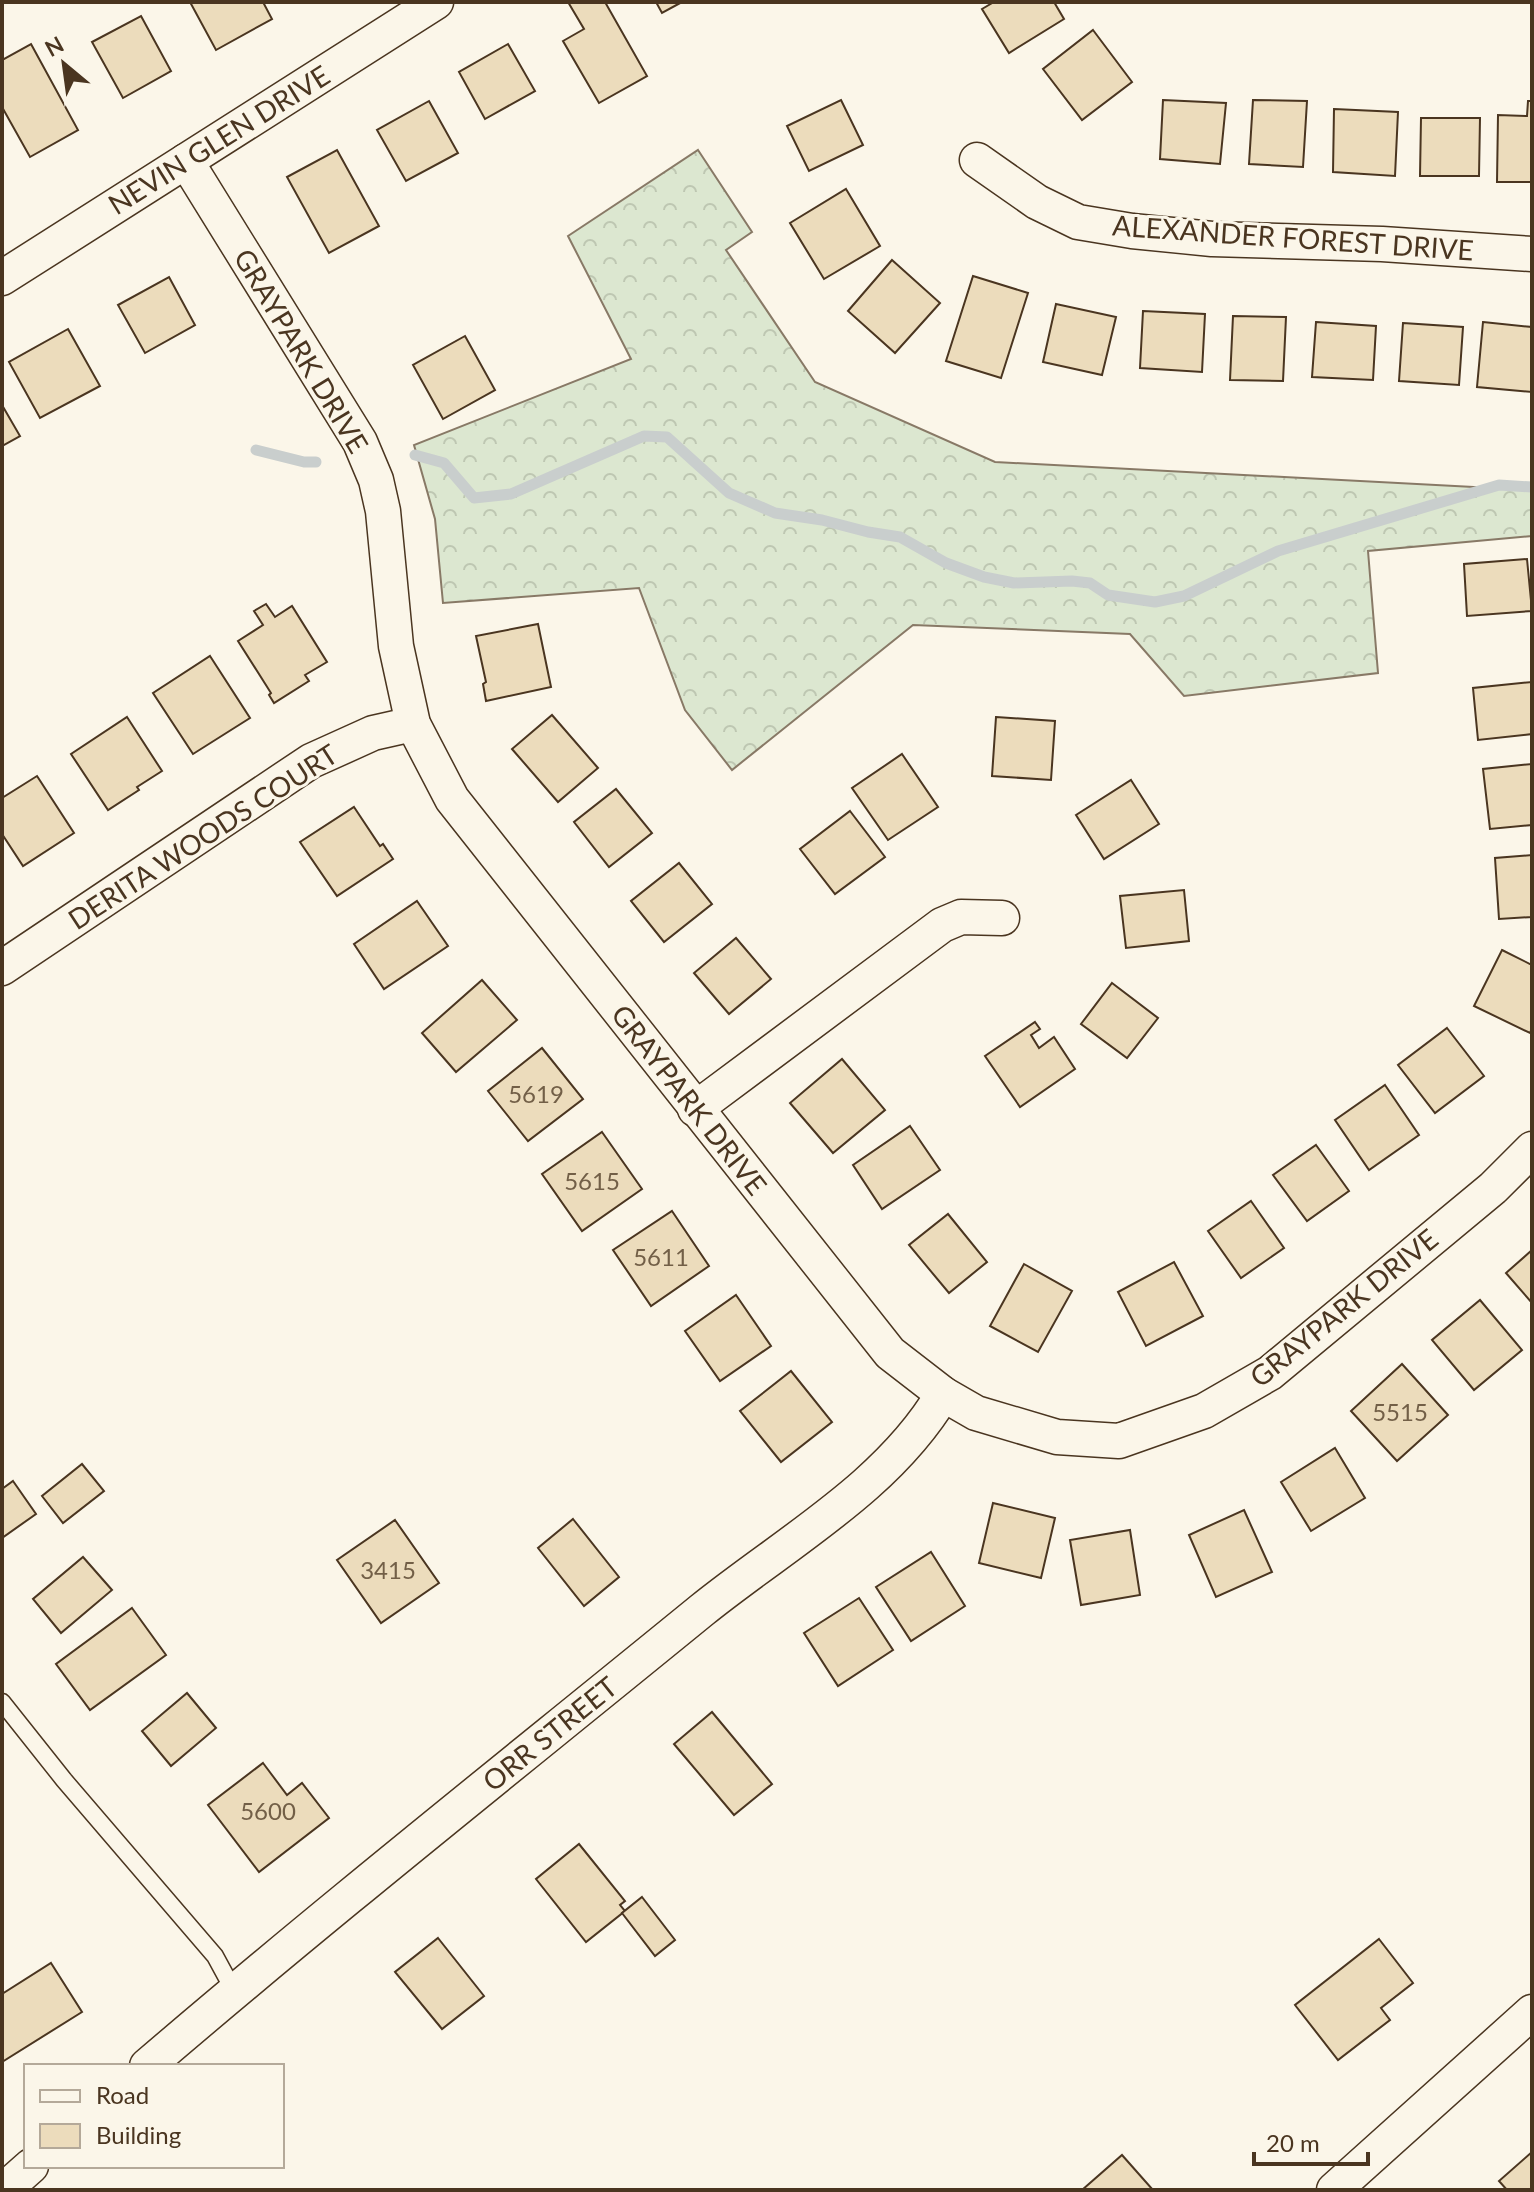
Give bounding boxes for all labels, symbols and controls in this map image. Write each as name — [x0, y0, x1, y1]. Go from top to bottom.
north arrow — [24, 24, 104, 104]
text: N — [40, 30, 68, 62]
street label: NEVIN GLEN DRIVE — [102, 57, 335, 221]
street label: ALEXANDER FOREST DRIVE — [1111, 207, 1475, 267]
street label: GRAYPARK DRIVE — [228, 242, 376, 459]
street label: DERITA WOODS COURT — [61, 736, 344, 936]
street label: GRAYPARK DRIVE — [605, 998, 775, 1201]
house number: 5619 — [508, 1079, 564, 1108]
house number: 5615 — [564, 1166, 620, 1195]
street label: GRAYPARK DRIVE — [1243, 1221, 1444, 1393]
house number: 5611 — [633, 1242, 689, 1271]
house number: 5515 — [1372, 1397, 1428, 1426]
house number: 3415 — [360, 1555, 416, 1584]
street label: ORR STREET — [475, 1668, 624, 1798]
house number: 5600 — [240, 1796, 296, 1825]
legend — [24, 2064, 284, 2168]
text: Road — [96, 2080, 149, 2109]
scale bar — [1254, 2116, 1368, 2166]
text: Building — [96, 2120, 181, 2149]
text: 20 m — [1266, 2128, 1320, 2157]

